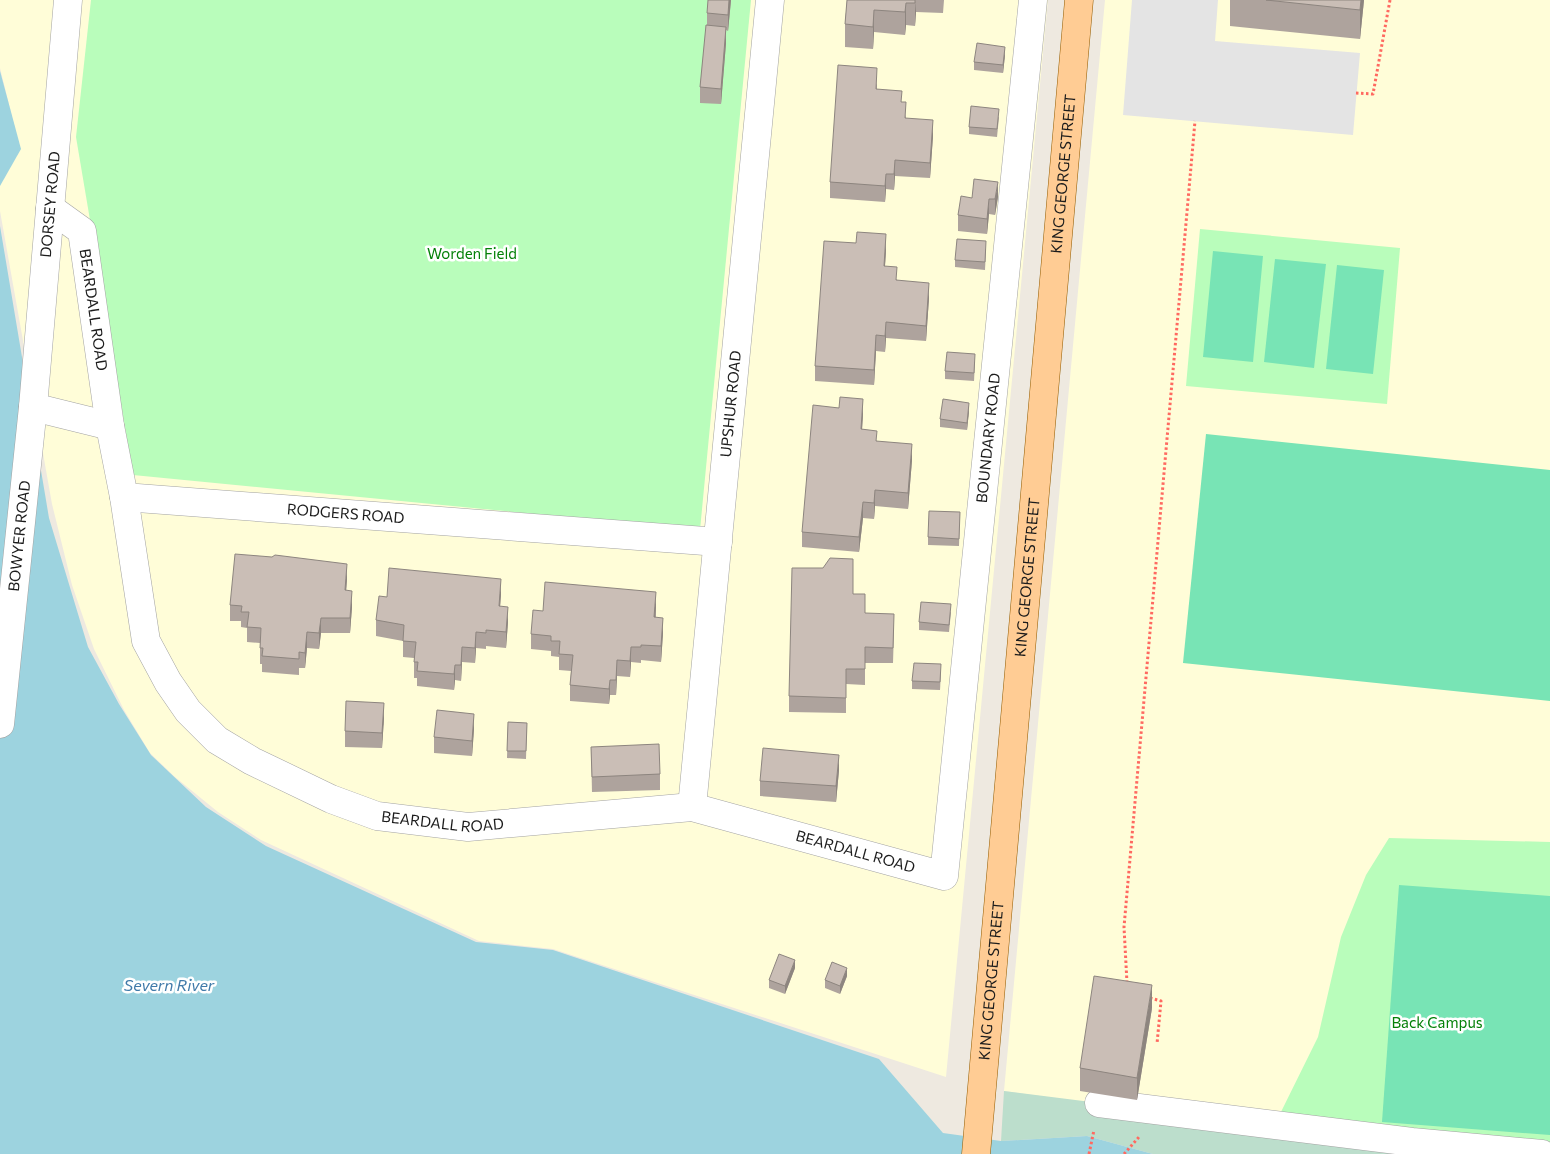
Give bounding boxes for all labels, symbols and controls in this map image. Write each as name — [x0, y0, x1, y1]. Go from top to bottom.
street label: KING GEORGE STREET — [1046, 93, 1079, 254]
street label: DORSEY ROAD — [36, 150, 63, 258]
park label: Worden Field — [427, 244, 517, 262]
street label: BEARDALL ROAD — [77, 247, 112, 372]
street label: UPSHUR ROAD — [716, 349, 744, 458]
street label: BOUNDARY ROAD — [972, 372, 1003, 504]
street label: BOWYER ROAD — [4, 479, 33, 592]
street label: KING GEORGE STREET — [1010, 496, 1043, 658]
street label: RODGERS ROAD — [286, 499, 405, 526]
street label: BEARDALL ROAD — [380, 807, 504, 835]
street label: BEARDALL ROAD — [794, 826, 917, 876]
street label: KING GEORGE STREET — [974, 900, 1007, 1061]
water label: Severn River — [124, 975, 215, 994]
park label: Back Campus — [1391, 1013, 1483, 1031]

